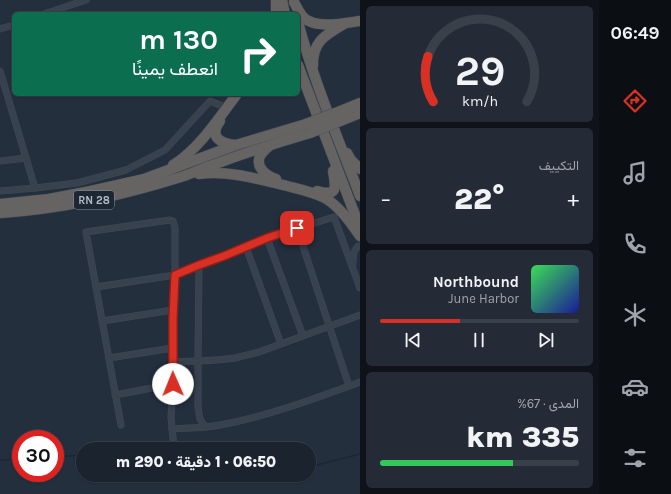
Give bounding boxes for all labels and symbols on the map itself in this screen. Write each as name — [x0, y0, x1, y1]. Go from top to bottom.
road number: RN 28 — [74, 191, 114, 209]
pin — [280, 211, 314, 245]
position arrow — [152, 363, 194, 405]
speed limit sign: 30 — [12, 430, 64, 482]

